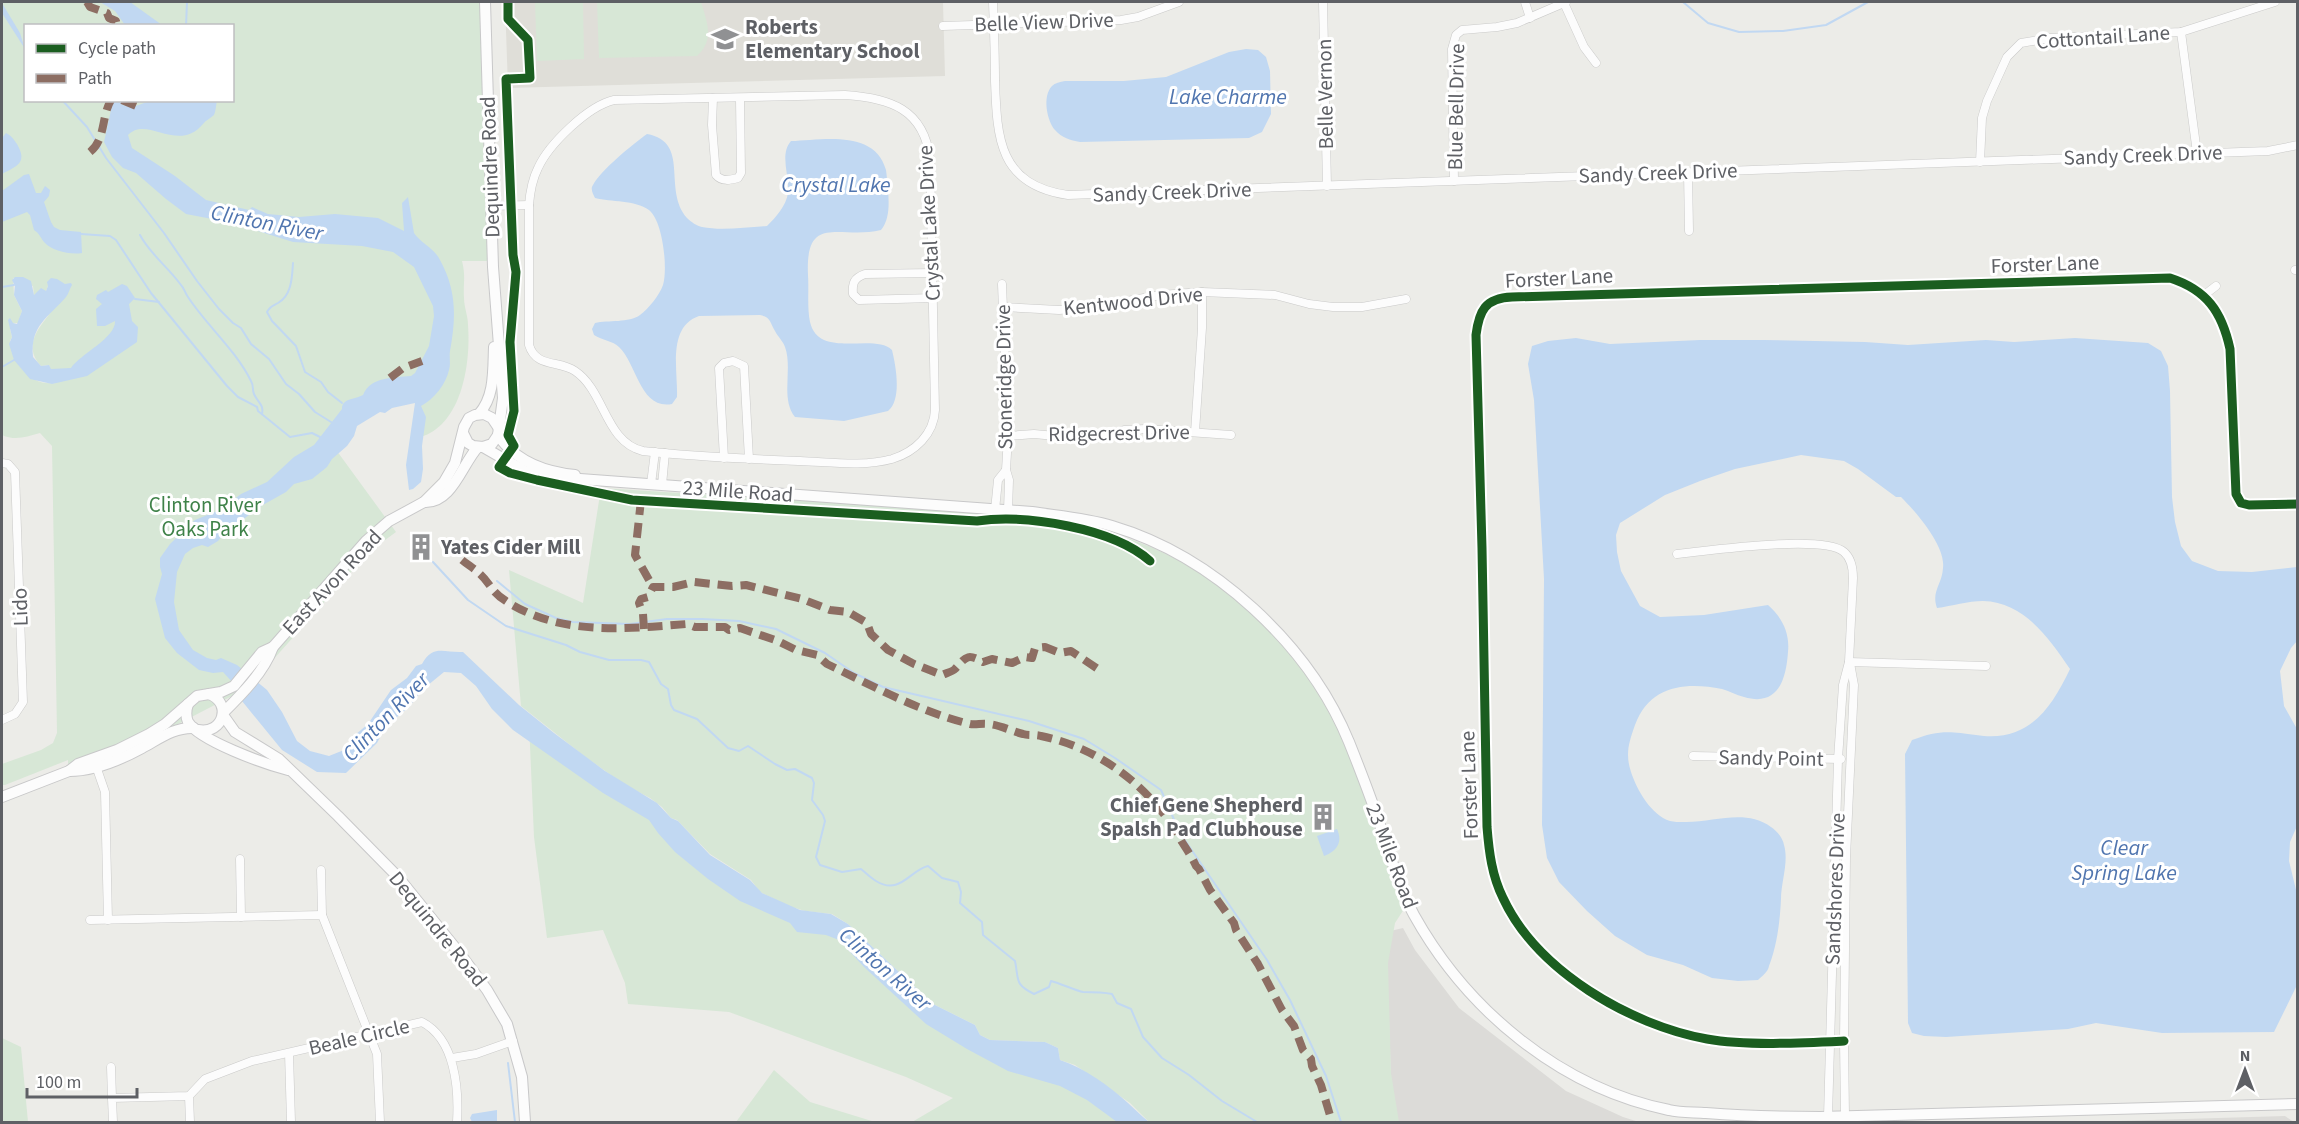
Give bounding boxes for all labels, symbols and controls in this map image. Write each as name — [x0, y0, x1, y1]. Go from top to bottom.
street label: Belle View Drive — [974, 5, 1114, 39]
place label: Roberts Elementary School — [745, 12, 919, 66]
street label: Cottontail Lane — [2035, 17, 2171, 57]
legend — [24, 24, 234, 102]
school or university icon: Roberts Elementary School — [710, 24, 740, 54]
text: Cycle path — [78, 36, 156, 61]
street label: Belle Vernon — [1309, 38, 1341, 150]
street label: Blue Bell Drive — [1440, 43, 1472, 171]
text: Path — [78, 66, 112, 91]
water label: Lake Charme — [1169, 81, 1287, 113]
street label: Dequindre Road — [473, 96, 507, 238]
street label: Sandy Creek Drive — [2063, 137, 2223, 173]
street label: Crystal Lake Drive — [910, 144, 948, 302]
street label: Sandy Creek Drive — [1578, 155, 1738, 191]
water label: Crystal Lake — [781, 169, 891, 201]
street label: Sandy Creek Drive — [1092, 174, 1252, 210]
water label: Clinton River — [208, 196, 327, 250]
street label: Forster Lane — [1990, 247, 2100, 281]
street label: Forster Lane — [1504, 260, 1614, 296]
street label: Kentwood Drive — [1062, 279, 1204, 323]
street label: Stoneridge Drive — [988, 304, 1020, 450]
street label: Ridgecrest Drive — [1048, 417, 1190, 449]
street label: 23 Mile Road — [682, 472, 794, 510]
park label: Clinton River Oaks Park — [149, 490, 262, 544]
street label: East Avon Road — [275, 523, 389, 641]
building icon: Yates Cider Mill — [406, 532, 436, 562]
place label: Yates Cider Mill — [440, 532, 580, 562]
street label: Lido — [4, 587, 36, 627]
water label: Clinton River — [335, 664, 438, 769]
street label: Forster Lane — [1452, 730, 1486, 840]
street label: Sandy Point — [1718, 742, 1824, 774]
place label: Chief Gene Shepherd Spalsh Pad Clubhouse — [1100, 790, 1303, 844]
street label: 23 Mile Road — [1358, 799, 1426, 913]
building icon: Chief Gene Shepherd Spalsh Pad Clubhouse — [1308, 802, 1338, 832]
street label: Sandshores Drive — [1817, 812, 1853, 966]
water label: Clear Spring Lake — [2071, 832, 2177, 889]
street label: Dequindre Road — [382, 865, 494, 993]
water label: Clinton River — [832, 920, 940, 1019]
street label: Beale Circle — [306, 1011, 412, 1063]
north arrow — [2215, 1040, 2275, 1100]
text: N — [2240, 1045, 2250, 1067]
scale bar — [27, 1061, 136, 1099]
text: 100 m — [36, 1070, 81, 1095]

